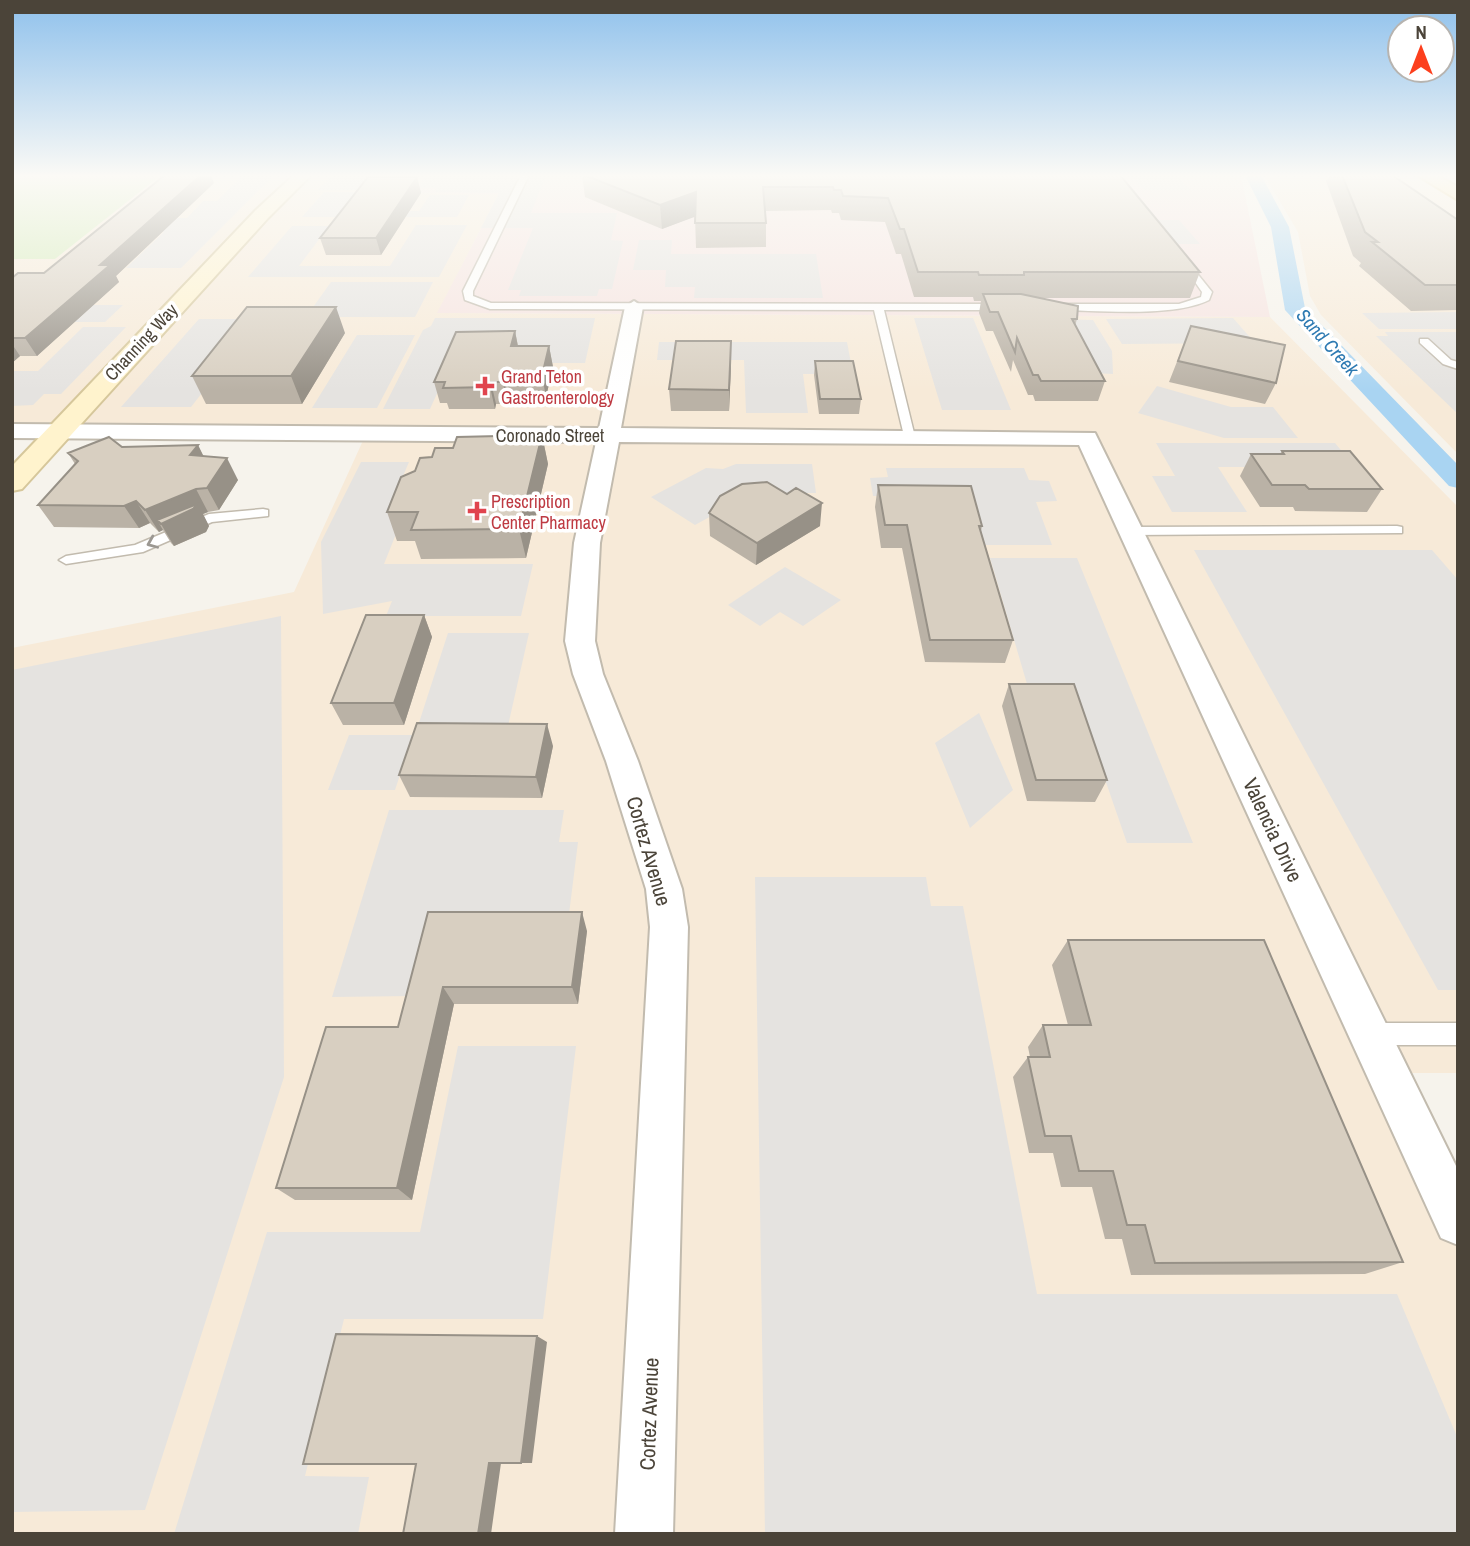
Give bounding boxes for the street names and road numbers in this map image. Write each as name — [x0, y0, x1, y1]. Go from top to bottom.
street label: Channing Way — [99, 298, 184, 386]
street label: Coronado Street — [496, 423, 604, 448]
street label: Valencia Drive — [1236, 773, 1310, 887]
street label: Cortez Avenue — [620, 793, 678, 909]
street label: Cortez Avenue — [633, 1357, 665, 1471]

